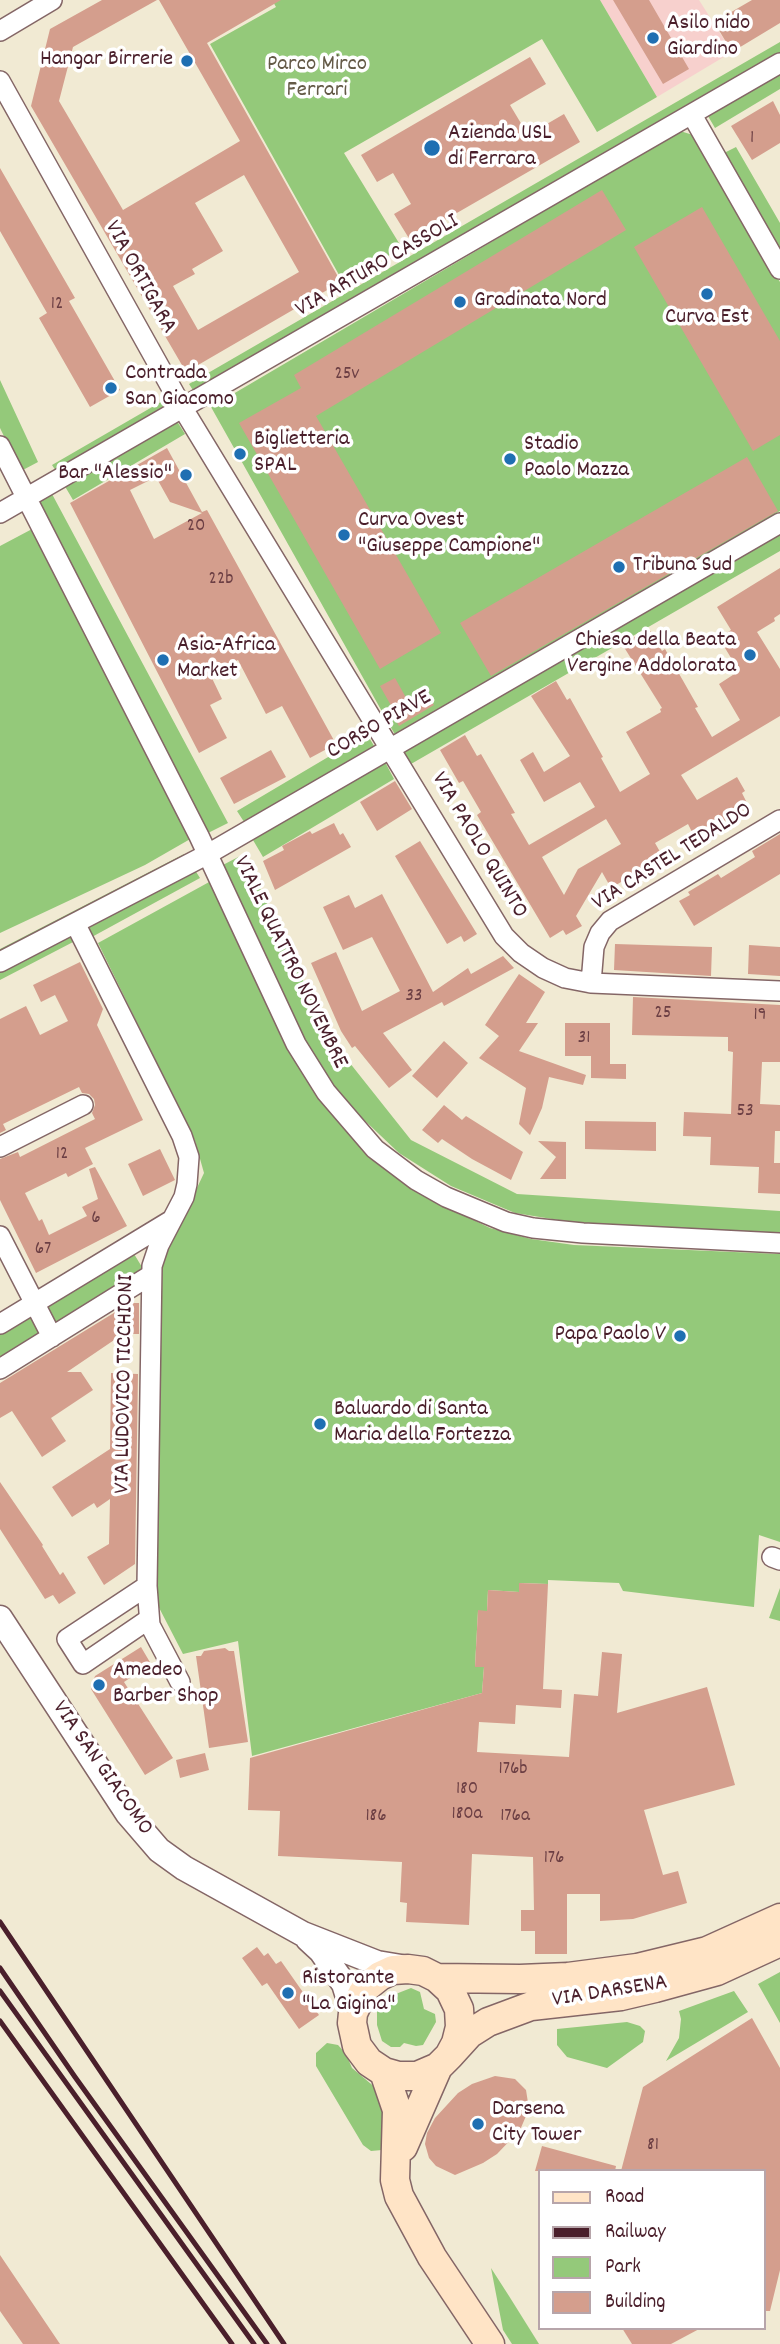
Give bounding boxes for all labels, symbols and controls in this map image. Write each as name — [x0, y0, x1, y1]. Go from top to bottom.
place label: Asilo nido Giardino — [667, 11, 750, 65]
marker: Asilo nido Giardino — [645, 30, 661, 46]
place label: Hangar Birrerie — [40, 47, 173, 75]
park label: Parco Mirco Ferrari — [267, 52, 367, 106]
marker: Hangar Birrerie — [179, 53, 195, 69]
place label: Azienda USL di Ferrara — [448, 121, 552, 175]
house number: 1 — [750, 128, 754, 150]
marker: Azienda USL di Ferrara — [422, 138, 442, 158]
street label: VIA ARTURO CASSOLI — [292, 209, 464, 325]
street label: VIA ORTIGARA — [97, 217, 181, 339]
marker: Curva Est — [699, 286, 715, 302]
place label: Gradinata Nord — [474, 288, 607, 316]
house number: 12 — [51, 294, 63, 316]
marker: Gradinata Nord — [452, 294, 468, 310]
place label: Curva Est — [665, 305, 749, 333]
place label: Contrada San Giacomo — [125, 361, 234, 415]
house number: 25v — [334, 364, 360, 386]
marker: Contrada San Giacomo — [103, 380, 119, 396]
place label: Biglietteria SPAL — [254, 427, 350, 481]
place label: Stadio Paolo Mazza — [524, 432, 629, 486]
marker: Biglietteria SPAL — [232, 446, 248, 462]
marker: Stadio Paolo Mazza — [502, 451, 518, 467]
place label: Bar "Alessio" — [58, 461, 172, 489]
marker: Bar "Alessio" — [178, 467, 194, 483]
place label: Curva Ovest "Giuseppe Campione" — [358, 508, 540, 562]
house number: 20 — [187, 516, 205, 538]
marker: Curva Ovest "Giuseppe Campione" — [336, 527, 352, 543]
place label: Tribuna Sud — [633, 553, 732, 581]
marker: Tribuna Sud — [611, 559, 627, 575]
house number: 22b — [209, 569, 233, 591]
place label: Chiesa della Beata Vergine Addolorata — [567, 628, 736, 682]
place label: Asia-Africa Market — [177, 633, 276, 687]
marker: Chiesa della Beata Vergine Addolorata — [742, 647, 758, 663]
marker: Asia-Africa Market — [155, 652, 171, 668]
street label: CORSO PIAVE — [323, 685, 437, 767]
street label: VIA PAOLO QUINTO — [424, 768, 532, 924]
street label: VIA CASTEL TEDALDO — [588, 798, 758, 918]
street label: VIALE QUATTRO NOVEMBRE — [226, 852, 352, 1074]
house number: 33 — [406, 986, 422, 1008]
house number: 25 — [654, 1003, 672, 1025]
house number: 19 — [754, 1005, 766, 1027]
house number: 31 — [578, 1028, 590, 1050]
house number: 53 — [736, 1101, 754, 1123]
house number: 12 — [56, 1144, 68, 1166]
house number: 6 — [91, 1208, 101, 1230]
house number: 67 — [35, 1239, 51, 1261]
street label: VIA LUDOVICO TICCHIONI — [110, 1274, 142, 1494]
place label: Papa Paolo V — [555, 1322, 666, 1350]
marker: Papa Paolo V — [672, 1328, 688, 1344]
place label: Baluardo di Santa Maria della Fortezza — [334, 1397, 511, 1451]
marker: Baluardo di Santa Maria della Fortezza — [312, 1416, 328, 1432]
place label: Amedeo Barber Shop — [113, 1658, 219, 1712]
marker: Amedeo Barber Shop — [91, 1677, 107, 1693]
street label: VIA SAN GIACOMO — [44, 1696, 158, 1842]
house number: 176b — [499, 1759, 527, 1781]
house number: 180 — [456, 1779, 478, 1801]
house number: 180a — [451, 1804, 483, 1826]
house number: 186 — [365, 1806, 387, 1828]
house number: 176a — [500, 1806, 530, 1828]
house number: 176 — [544, 1848, 564, 1870]
place label: Ristorante "La Gigina" — [302, 1966, 395, 2020]
street label: VIA DARSENA — [550, 1970, 670, 2016]
marker: Ristorante "La Gigina" — [280, 1985, 296, 2001]
place label: Darsena City Tower — [492, 2097, 581, 2151]
marker: Darsena City Tower — [470, 2116, 486, 2132]
house number: 81 — [647, 2135, 659, 2157]
legend — [538, 2169, 766, 2330]
text: Road — [605, 2183, 644, 2213]
text: Railway — [605, 2218, 666, 2248]
text: Park — [605, 2253, 641, 2283]
text: Building — [605, 2288, 665, 2318]

